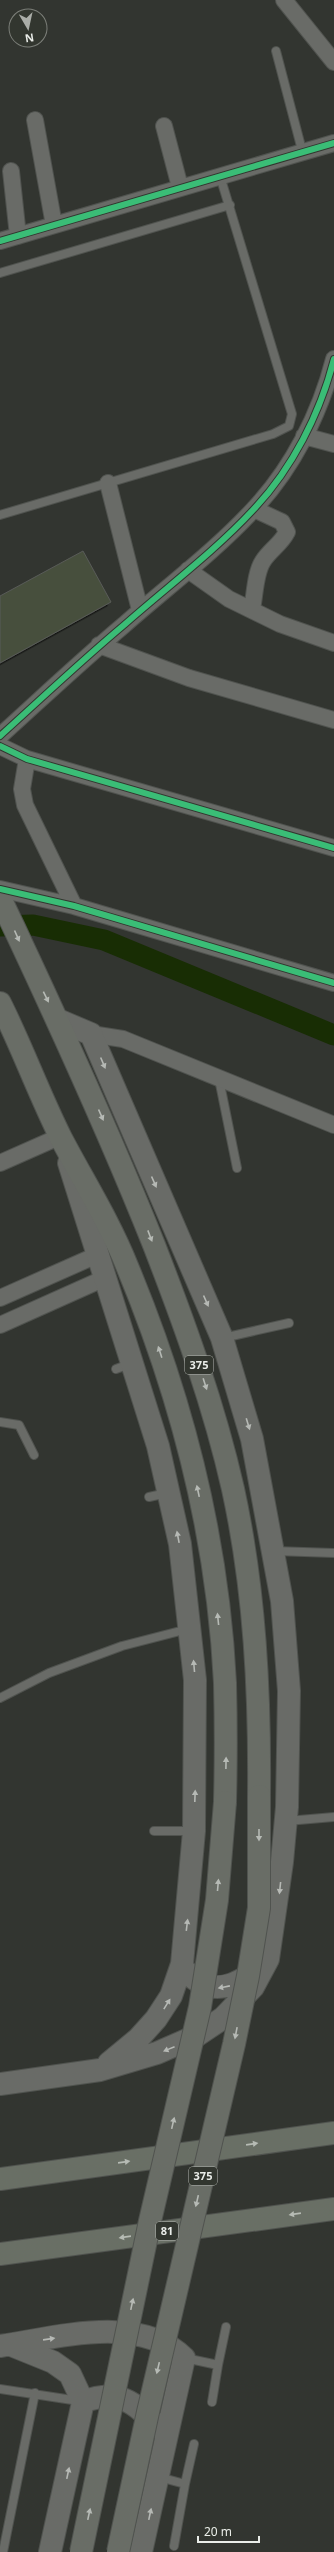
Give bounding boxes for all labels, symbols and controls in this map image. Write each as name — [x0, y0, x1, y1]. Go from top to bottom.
north arrow — [8, 8, 48, 48]
text: N — [24, 30, 35, 46]
one-way arrow — [14, 930, 20, 941]
one-way arrow — [43, 992, 49, 1003]
one-way arrow — [100, 1057, 106, 1068]
one-way arrow — [98, 1110, 104, 1121]
one-way arrow — [151, 1177, 157, 1189]
one-way arrow — [148, 1230, 154, 1242]
one-way arrow — [203, 1296, 209, 1307]
one-way arrow — [157, 1346, 163, 1358]
road number: 375 — [185, 1356, 213, 1374]
one-way arrow — [202, 1378, 208, 1390]
one-way arrow — [245, 1418, 251, 1430]
one-way arrow — [195, 1485, 201, 1497]
one-way arrow — [175, 1531, 181, 1543]
one-way arrow — [215, 1613, 222, 1625]
one-way arrow — [191, 1660, 198, 1672]
one-way arrow — [222, 1757, 229, 1769]
one-way arrow — [192, 1790, 199, 1802]
one-way arrow — [256, 1829, 262, 1842]
one-way arrow — [214, 1879, 221, 1891]
one-way arrow — [276, 1882, 283, 1894]
one-way arrow — [183, 1919, 190, 1931]
one-way arrow — [218, 1984, 230, 1990]
one-way arrow — [163, 1998, 170, 2009]
one-way arrow — [233, 2027, 239, 2039]
one-way arrow — [163, 2046, 175, 2052]
one-way arrow — [170, 2117, 176, 2129]
one-way arrow — [246, 2141, 259, 2147]
one-way arrow — [118, 2159, 130, 2165]
road number: 375 — [189, 2167, 217, 2185]
one-way arrow — [194, 2194, 200, 2207]
one-way arrow — [289, 2211, 301, 2217]
road number: 81 — [156, 2222, 178, 2240]
one-way arrow — [119, 2234, 131, 2240]
one-way arrow — [130, 2298, 136, 2311]
one-way arrow — [42, 2336, 55, 2342]
one-way arrow — [154, 2362, 160, 2374]
one-way arrow — [65, 2467, 71, 2479]
one-way arrow — [86, 2508, 92, 2520]
one-way arrow — [147, 2508, 153, 2520]
scale bar — [198, 2518, 259, 2544]
text: 20 m — [204, 2523, 232, 2540]

